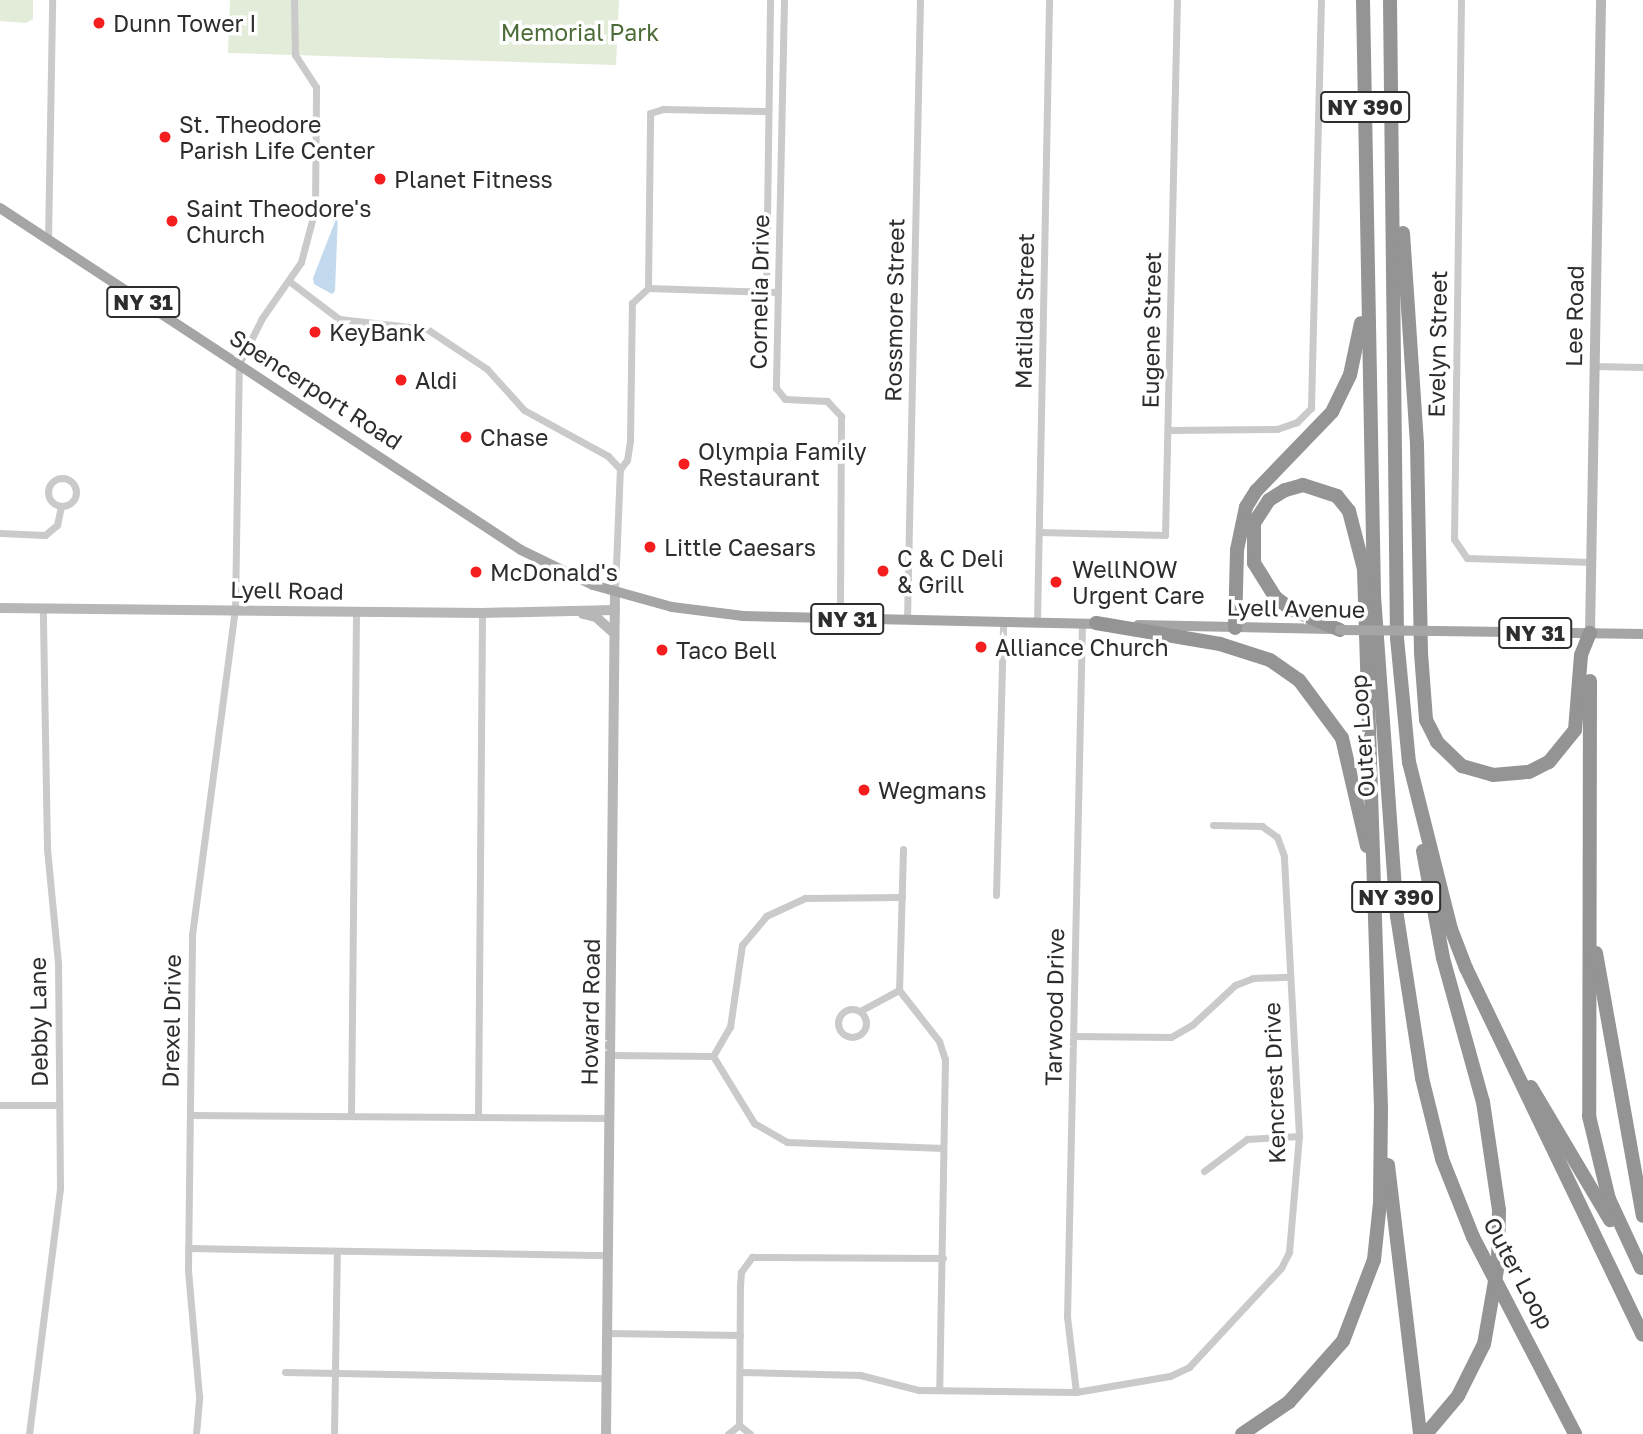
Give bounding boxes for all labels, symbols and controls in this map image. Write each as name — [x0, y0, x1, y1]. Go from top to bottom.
place label: Dunn Tower I — [113, 9, 256, 37]
marker: Dunn Tower I — [91, 15, 107, 31]
park label: Memorial Park — [501, 18, 659, 46]
road number: NY 390 — [1320, 90, 1410, 124]
place label: St. Theodore Parish Life Center — [179, 110, 375, 164]
marker: St. Theodore Parish Life Center — [157, 129, 173, 145]
place label: Planet Fitness — [394, 165, 553, 193]
marker: Planet Fitness — [372, 171, 388, 187]
place label: Saint Theodore's Church — [186, 194, 371, 248]
marker: Saint Theodore's Church — [164, 213, 180, 229]
street label: Cornelia Drive — [744, 214, 774, 370]
street label: Rossmore Street — [879, 218, 909, 402]
street label: Matilda Street — [1009, 233, 1039, 389]
street label: Eugene Street — [1136, 251, 1166, 409]
street label: Lee Road — [1559, 265, 1589, 367]
street label: Evelyn Street — [1422, 270, 1452, 418]
road number: NY 31 — [104, 284, 182, 320]
place label: KeyBank — [329, 318, 426, 346]
street label: Spencerport Road — [225, 323, 407, 455]
marker: KeyBank — [307, 324, 323, 340]
place label: Aldi — [415, 366, 457, 394]
marker: Aldi — [393, 372, 409, 388]
place label: Chase — [480, 423, 548, 451]
marker: Chase — [458, 429, 474, 445]
place label: Olympia Family Restaurant — [698, 437, 867, 491]
marker: Olympia Family Restaurant — [676, 456, 692, 472]
place label: Little Caesars — [664, 533, 816, 561]
marker: Little Caesars — [642, 539, 658, 555]
place label: C & C Deli & Grill — [897, 544, 1004, 598]
place label: WellNOW Urgent Care — [1072, 555, 1205, 609]
place label: McDonald's — [490, 558, 618, 586]
marker: C & C Deli & Grill — [875, 563, 891, 579]
marker: McDonald's — [468, 564, 484, 580]
marker: WellNOW Urgent Care — [1046, 572, 1066, 592]
street label: Lyell Road — [230, 575, 344, 605]
street label: Lyell Avenue — [1226, 593, 1366, 623]
road number: NY 31 — [808, 602, 886, 636]
road number: NY 31 — [1496, 616, 1574, 650]
place label: Alliance Church — [995, 633, 1169, 661]
place label: Taco Bell — [676, 636, 777, 664]
marker: Alliance Church — [973, 639, 989, 655]
marker: Taco Bell — [654, 642, 670, 658]
street label: Outer Loop — [1344, 674, 1380, 798]
place label: Wegmans — [878, 776, 986, 804]
marker: Wegmans — [856, 782, 872, 798]
road number: NY 390 — [1350, 880, 1442, 914]
street label: Tarwood Drive — [1039, 928, 1069, 1086]
street label: Howard Road — [575, 938, 605, 1086]
street label: Drexel Drive — [156, 954, 186, 1088]
street label: Debby Lane — [23, 957, 53, 1087]
street label: Kencrest Drive — [1257, 1002, 1291, 1164]
street label: Outer Loop — [1478, 1212, 1560, 1334]

